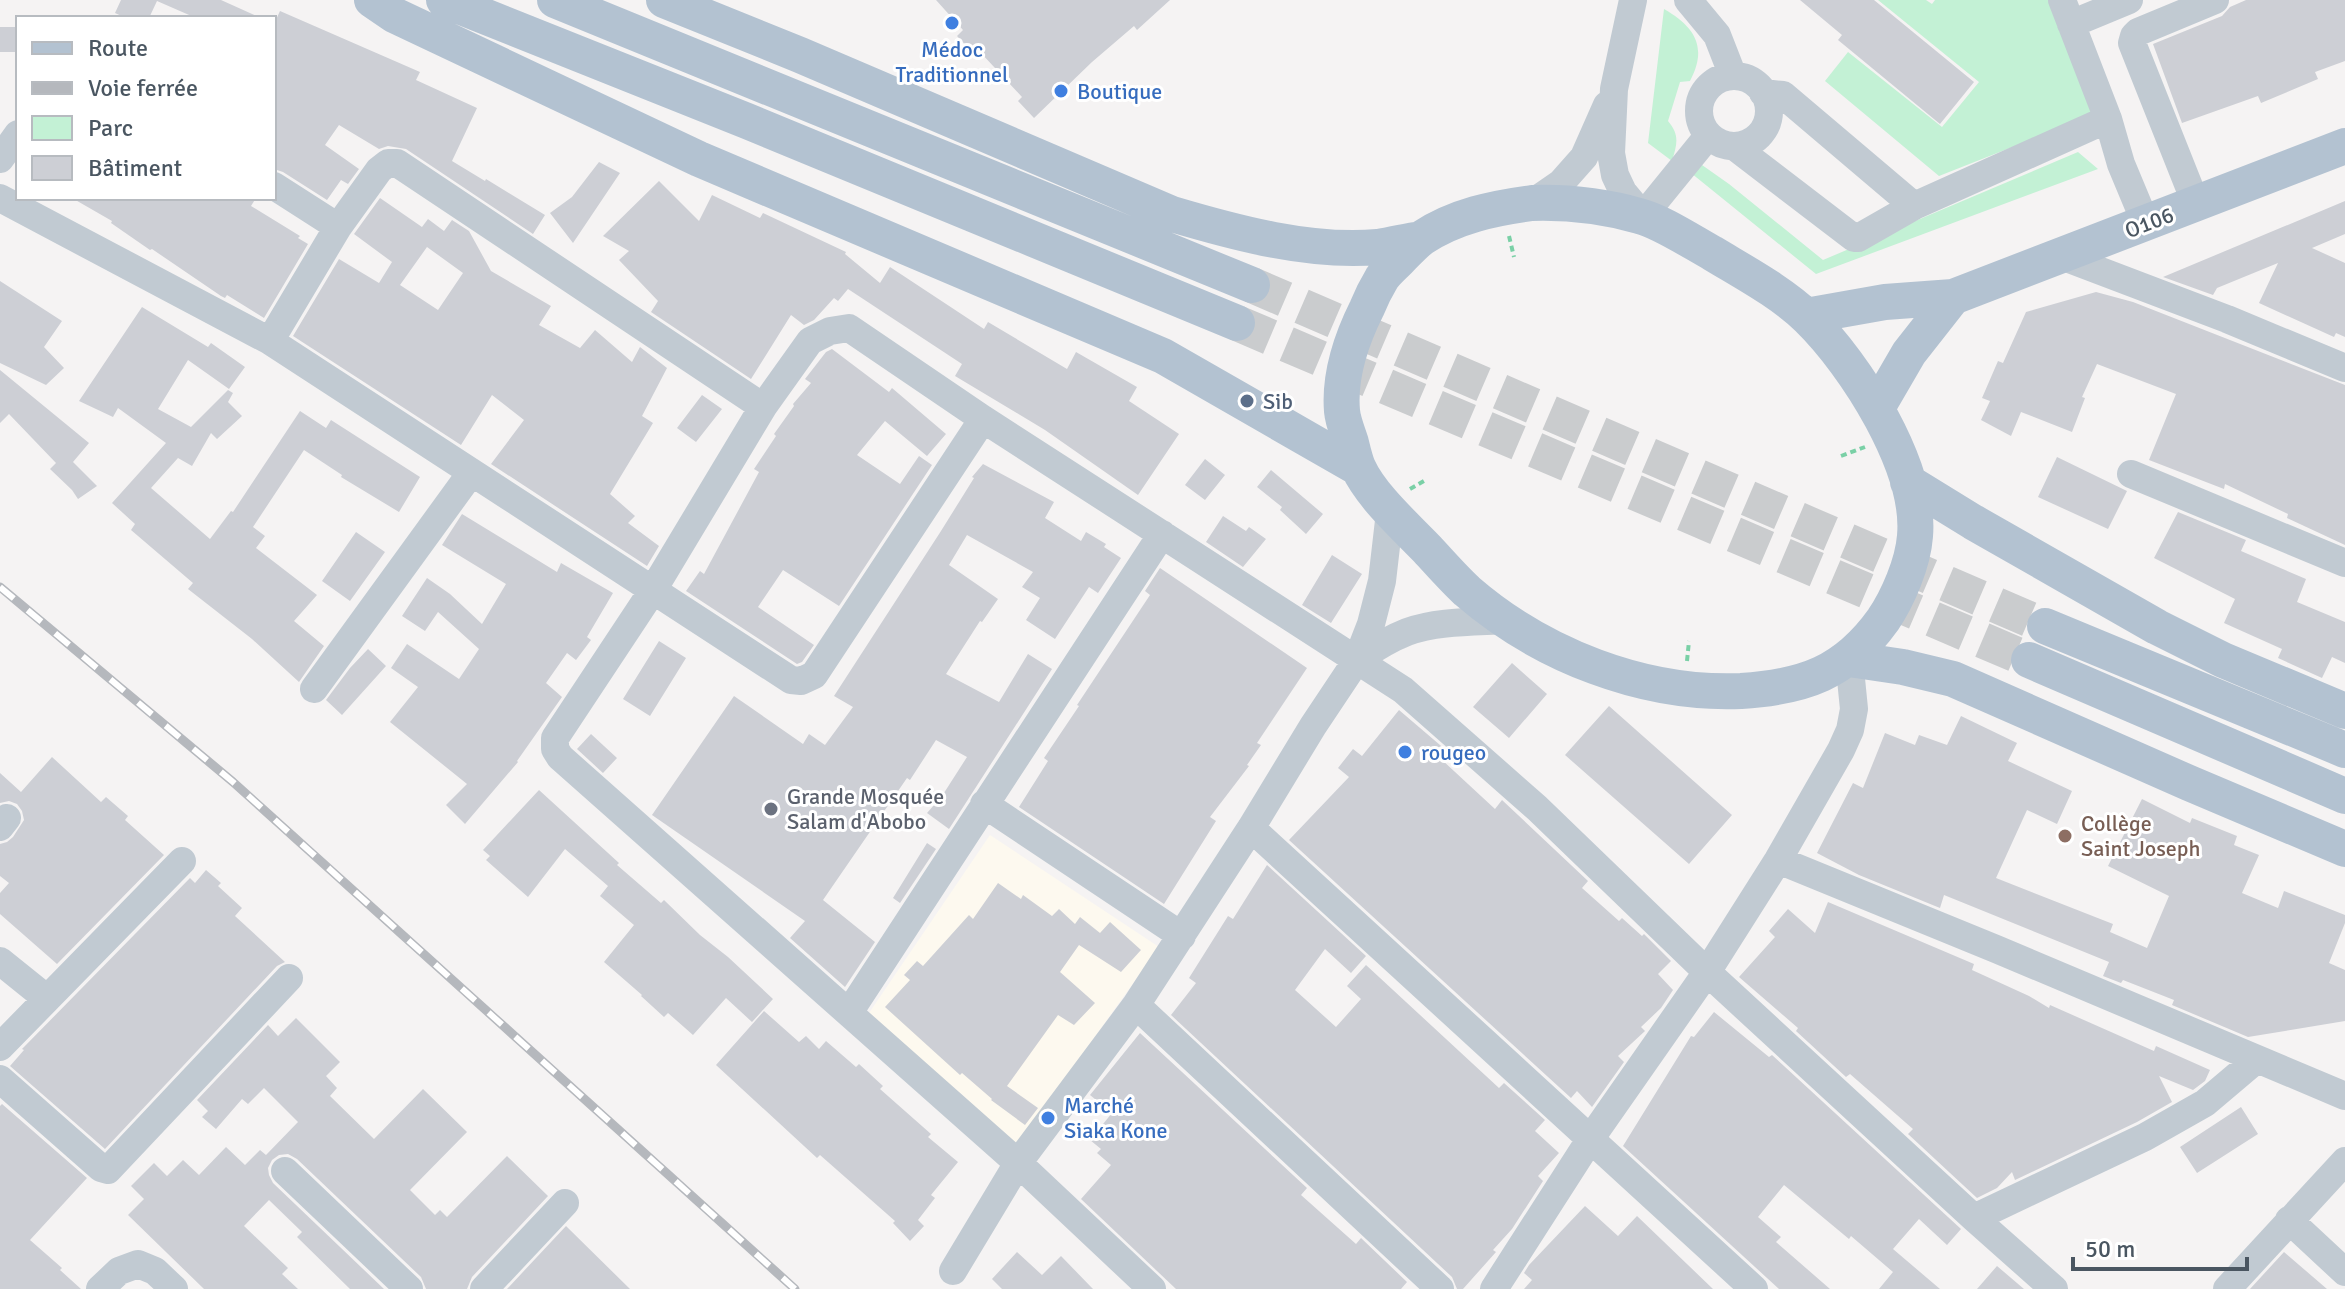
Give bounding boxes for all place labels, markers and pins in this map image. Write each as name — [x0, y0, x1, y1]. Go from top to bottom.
marker: Médoc Traditionnel — [943, 14, 961, 32]
place label: Médoc Traditionnel — [896, 36, 1008, 88]
place label: Boutique — [1077, 78, 1162, 105]
marker: Boutique — [1052, 82, 1070, 100]
place label: Sib — [1263, 388, 1293, 415]
marker: Sib — [1238, 392, 1256, 410]
place label: rougeo — [1421, 739, 1486, 766]
marker: rougeo — [1396, 743, 1414, 761]
place label: Grande Mosquée Salam d'Abobo — [787, 783, 944, 835]
marker: Grande Mosquée Salam d'Abobo — [762, 800, 780, 818]
place label: Collège Saint Joseph — [2081, 810, 2201, 862]
marker: Collège Saint Joseph — [2056, 827, 2074, 845]
place label: Marché Siaka Kone — [1064, 1092, 1168, 1144]
marker: Marché Siaka Kone — [1039, 1109, 1057, 1127]

